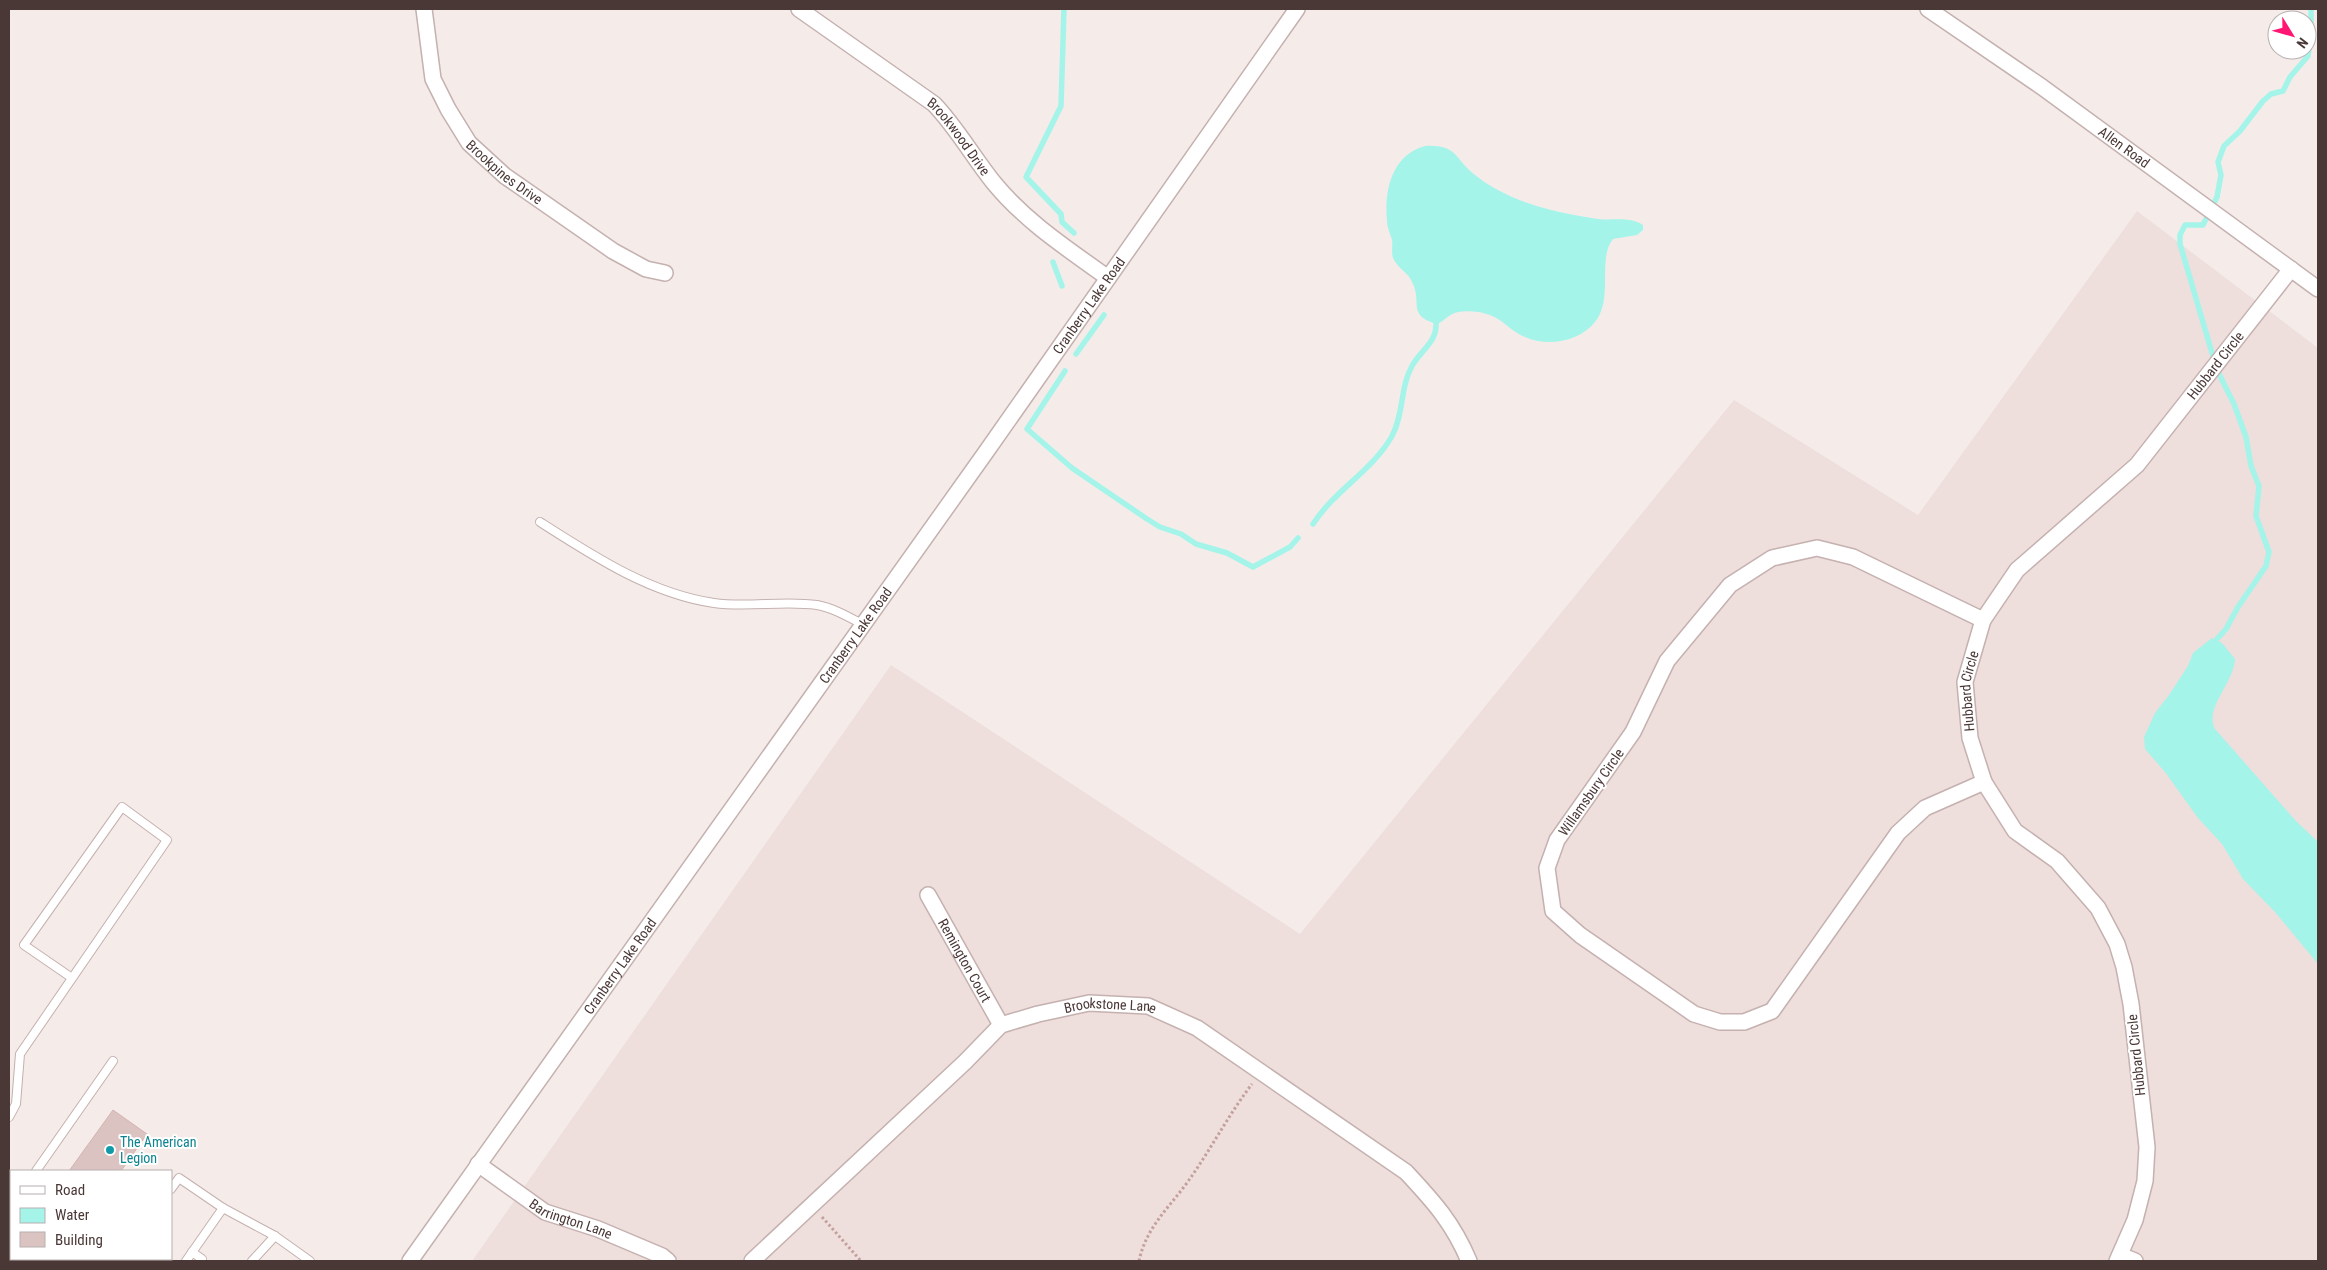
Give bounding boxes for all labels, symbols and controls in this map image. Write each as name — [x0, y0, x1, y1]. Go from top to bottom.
north arrow — [2267, 10, 2317, 60]
text: N — [2293, 35, 2311, 51]
street label: Brookwood Drive — [925, 94, 994, 179]
street label: Allen Road — [2096, 123, 2153, 171]
street label: Brookpines Drive — [463, 137, 546, 208]
street label: Cranberry Lake Road — [1049, 254, 1128, 357]
street label: Hubbard Circle — [2184, 328, 2247, 402]
street label: Cranberry Lake Road — [816, 584, 895, 686]
street label: Hubbard Circle — [1957, 648, 1982, 732]
street label: Willamsbury Circle — [1555, 745, 1627, 839]
street label: Cranberry Lake Road — [580, 915, 660, 1017]
street label: Remington Court — [935, 916, 994, 1005]
street label: Brookstone Lane — [1063, 995, 1159, 1017]
street label: Hubbard Circle — [2124, 1013, 2148, 1097]
place label: The American Legion — [120, 1134, 196, 1166]
marker: The American Legion — [104, 1144, 116, 1156]
legend — [10, 1170, 172, 1260]
text: Road — [55, 1181, 85, 1199]
street label: Barrington Lane — [526, 1195, 615, 1242]
text: Water — [55, 1206, 90, 1224]
text: Building — [55, 1231, 103, 1249]

